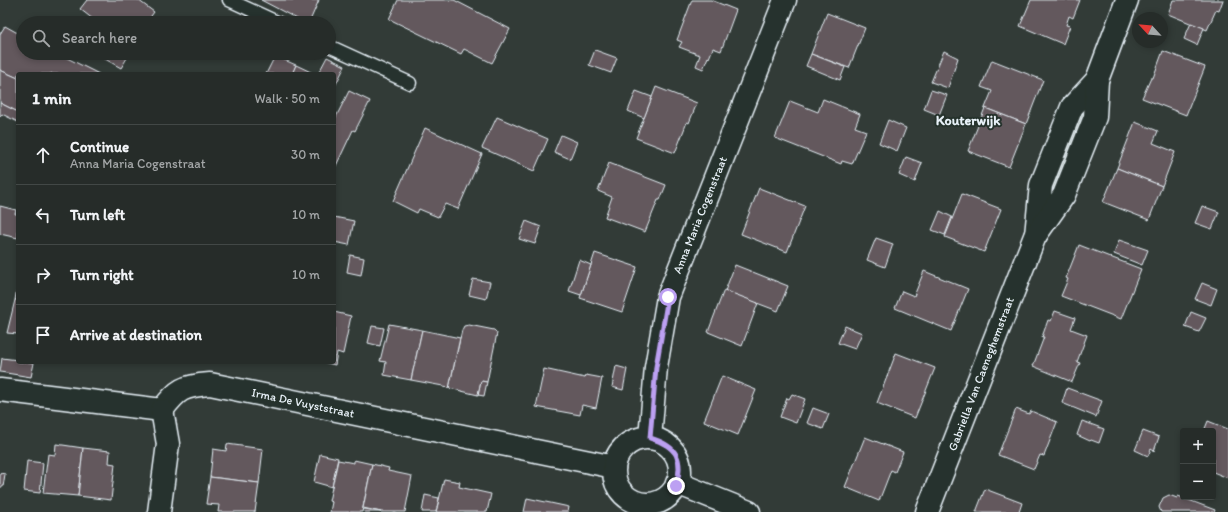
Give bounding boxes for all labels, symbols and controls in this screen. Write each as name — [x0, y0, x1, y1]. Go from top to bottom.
north arrow — [1132, 12, 1168, 48]
search box — [16, 16, 336, 60]
icon: search — [30, 27, 52, 49]
text: Search here — [62, 29, 137, 47]
text: 1 min — [32, 88, 71, 108]
text: Walk · 50 m — [255, 91, 320, 106]
district label: Kouterwijk — [936, 112, 1001, 129]
text: Continue — [70, 138, 129, 156]
icon: ahead — [32, 144, 54, 166]
text: 30 m — [291, 147, 320, 162]
street label: Anna Maria Cogenstraat — [670, 154, 730, 276]
text: Anna Maria Cogenstraat — [70, 156, 206, 171]
icon: left — [32, 204, 54, 226]
text: Turn left — [70, 206, 125, 224]
text: 10 m — [292, 207, 320, 222]
icon: right — [32, 264, 54, 286]
text: Turn right — [70, 266, 134, 284]
text: 10 m — [292, 267, 320, 282]
route start — [659, 288, 677, 306]
street label: Gabriella Van Caeneghemstraat — [945, 295, 1017, 453]
icon: arrive — [32, 324, 54, 346]
text: Arrive at destination — [70, 326, 202, 344]
street label: Irma De Vuyststraat — [250, 385, 356, 421]
map controls — [1180, 428, 1216, 500]
button: + — [1180, 428, 1216, 464]
button: − — [1180, 464, 1216, 500]
route end — [667, 477, 685, 495]

